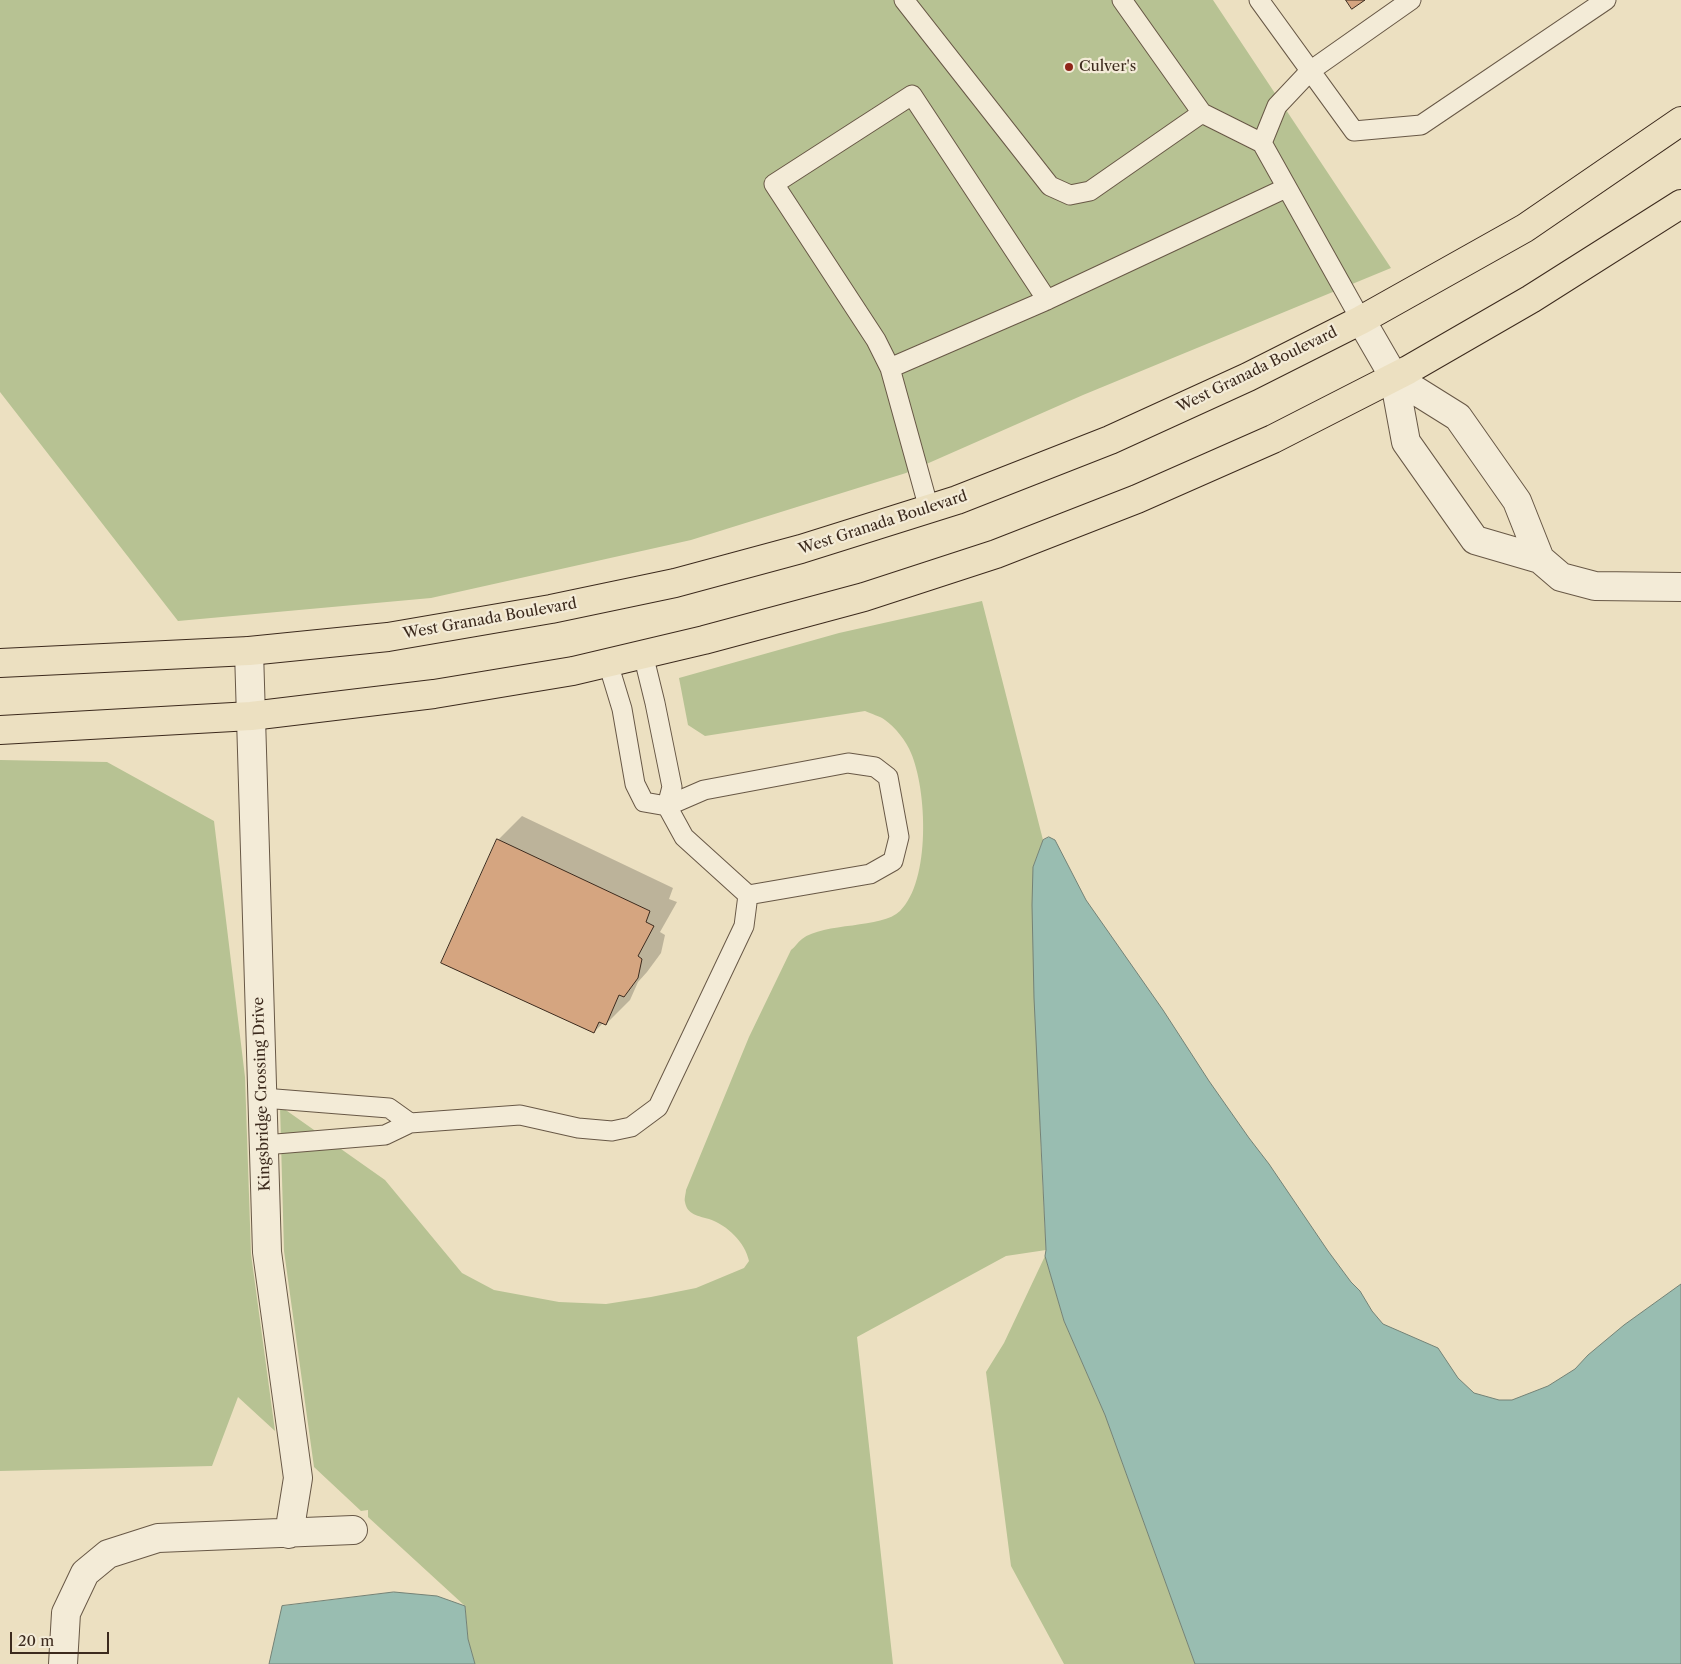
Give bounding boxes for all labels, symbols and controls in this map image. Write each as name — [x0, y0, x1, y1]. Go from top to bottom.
place label: Culver's — [1079, 58, 1136, 76]
marker: Culver's — [1063, 61, 1075, 73]
street label: West Granada Boulevard — [1174, 323, 1340, 417]
street label: West Granada Boulevard — [796, 487, 970, 559]
street label: West Granada Boulevard — [402, 595, 578, 643]
street label: Kingsbridge Crossing Drive — [250, 997, 274, 1191]
scale bar — [12, 1622, 111, 1654]
text: 20 m — [18, 1631, 54, 1650]

